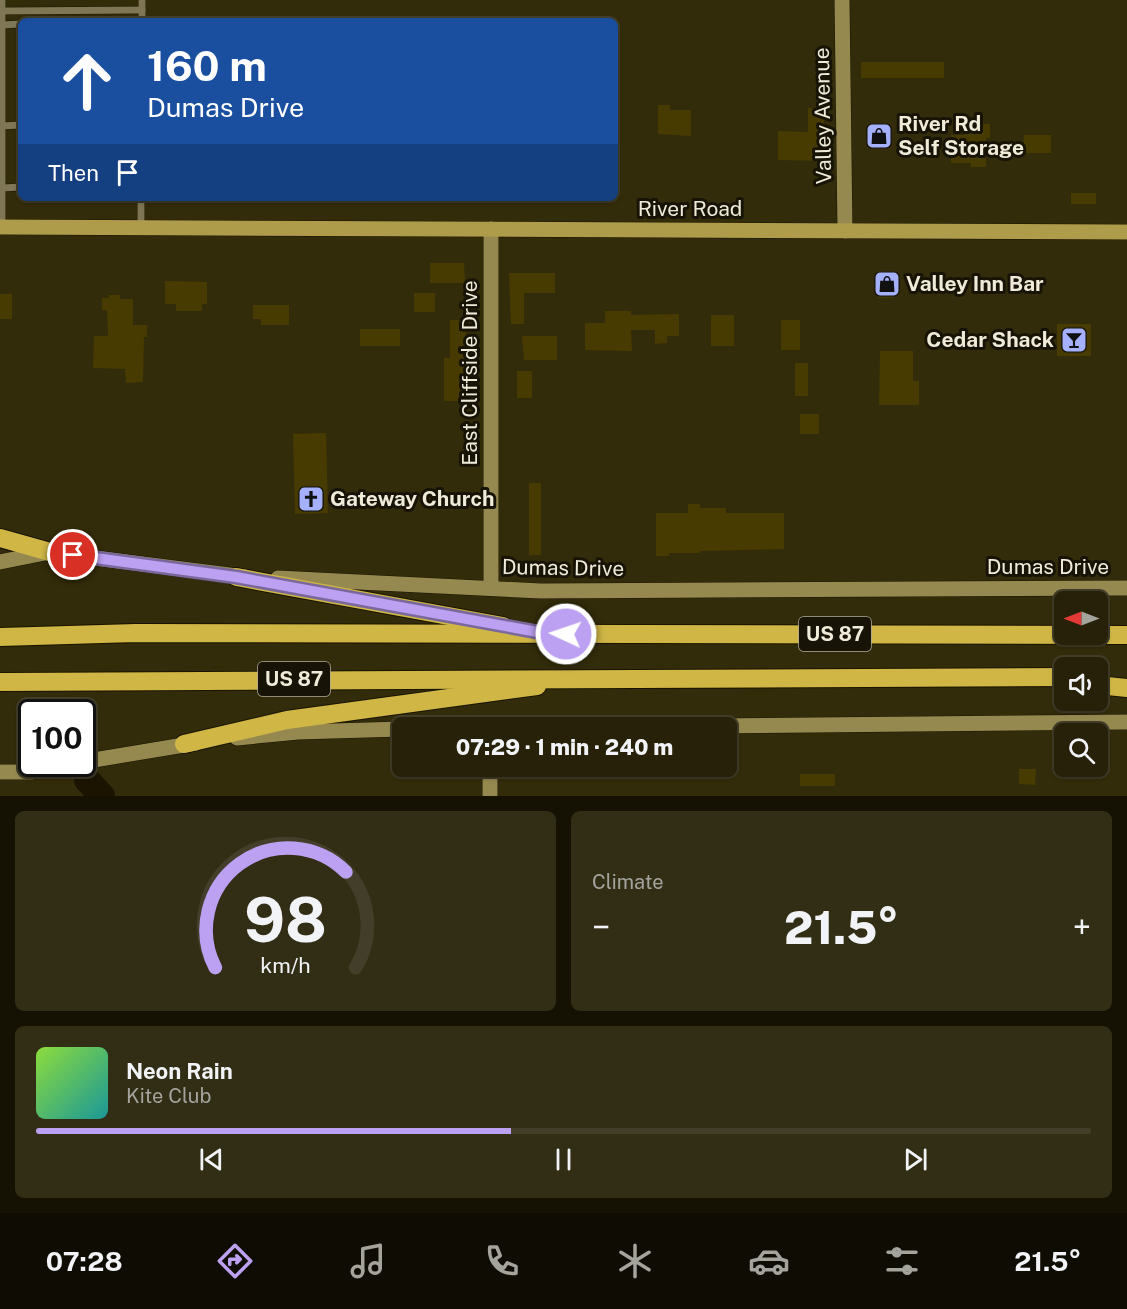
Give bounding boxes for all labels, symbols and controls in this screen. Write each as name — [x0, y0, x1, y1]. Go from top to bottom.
text: 160 m — [147, 41, 267, 90]
icon: ahead — [48, 42, 126, 120]
street label: Valley Avenue — [809, 47, 836, 185]
text: Dumas Drive — [147, 91, 304, 123]
place label: River Rd Self Storage — [898, 111, 1024, 160]
shop icon: River Rd Self Storage — [864, 121, 894, 151]
icon: arrive — [111, 156, 144, 189]
text: Then — [48, 160, 99, 186]
street label: River Road — [638, 196, 742, 221]
shop icon: Valley Inn Bar — [872, 269, 902, 299]
place label: Valley Inn Bar — [906, 271, 1044, 296]
street label: East Cliffside Drive — [457, 280, 482, 466]
bar icon: Cedar Shack — [1059, 325, 1089, 355]
place label: Cedar Shack — [926, 327, 1054, 352]
church icon: Gateway Church — [296, 484, 326, 514]
place label: Gateway Church — [330, 486, 494, 511]
pin — [47, 529, 98, 580]
icon: arrive — [56, 538, 89, 571]
street label: Dumas Drive — [502, 554, 624, 581]
street label: Dumas Drive — [987, 554, 1109, 579]
north arrow — [1054, 591, 1108, 645]
map controls — [1054, 591, 1108, 777]
position arrow — [534, 602, 598, 666]
road number: US 87 — [799, 617, 871, 651]
button: sound — [1054, 657, 1108, 711]
road number: US 87 — [258, 662, 330, 696]
speed limit sign: 100 — [18, 699, 96, 777]
button: search — [1054, 723, 1108, 777]
text: 07:29 · 1 min · 240 m — [456, 734, 673, 760]
text: Climate — [592, 870, 664, 894]
text: 98 — [244, 883, 327, 956]
text: 21.5° — [784, 901, 899, 954]
text: − — [592, 908, 610, 946]
text: + — [1073, 908, 1091, 946]
text: km/h — [260, 953, 311, 978]
text: Neon Rain — [126, 1058, 233, 1084]
text: Kite Club — [126, 1084, 211, 1108]
icon: previous — [195, 1143, 228, 1176]
icon: pause — [547, 1143, 580, 1176]
icon: next — [899, 1143, 932, 1176]
icon: directions — [214, 1240, 256, 1282]
icon: music — [347, 1240, 389, 1282]
icon: phone — [481, 1240, 523, 1282]
icon: climate — [614, 1240, 656, 1282]
icon: car — [748, 1240, 790, 1282]
icon: filters — [881, 1240, 923, 1282]
text: 07:28 — [46, 1245, 123, 1277]
text: 21.5° — [1014, 1245, 1081, 1277]

